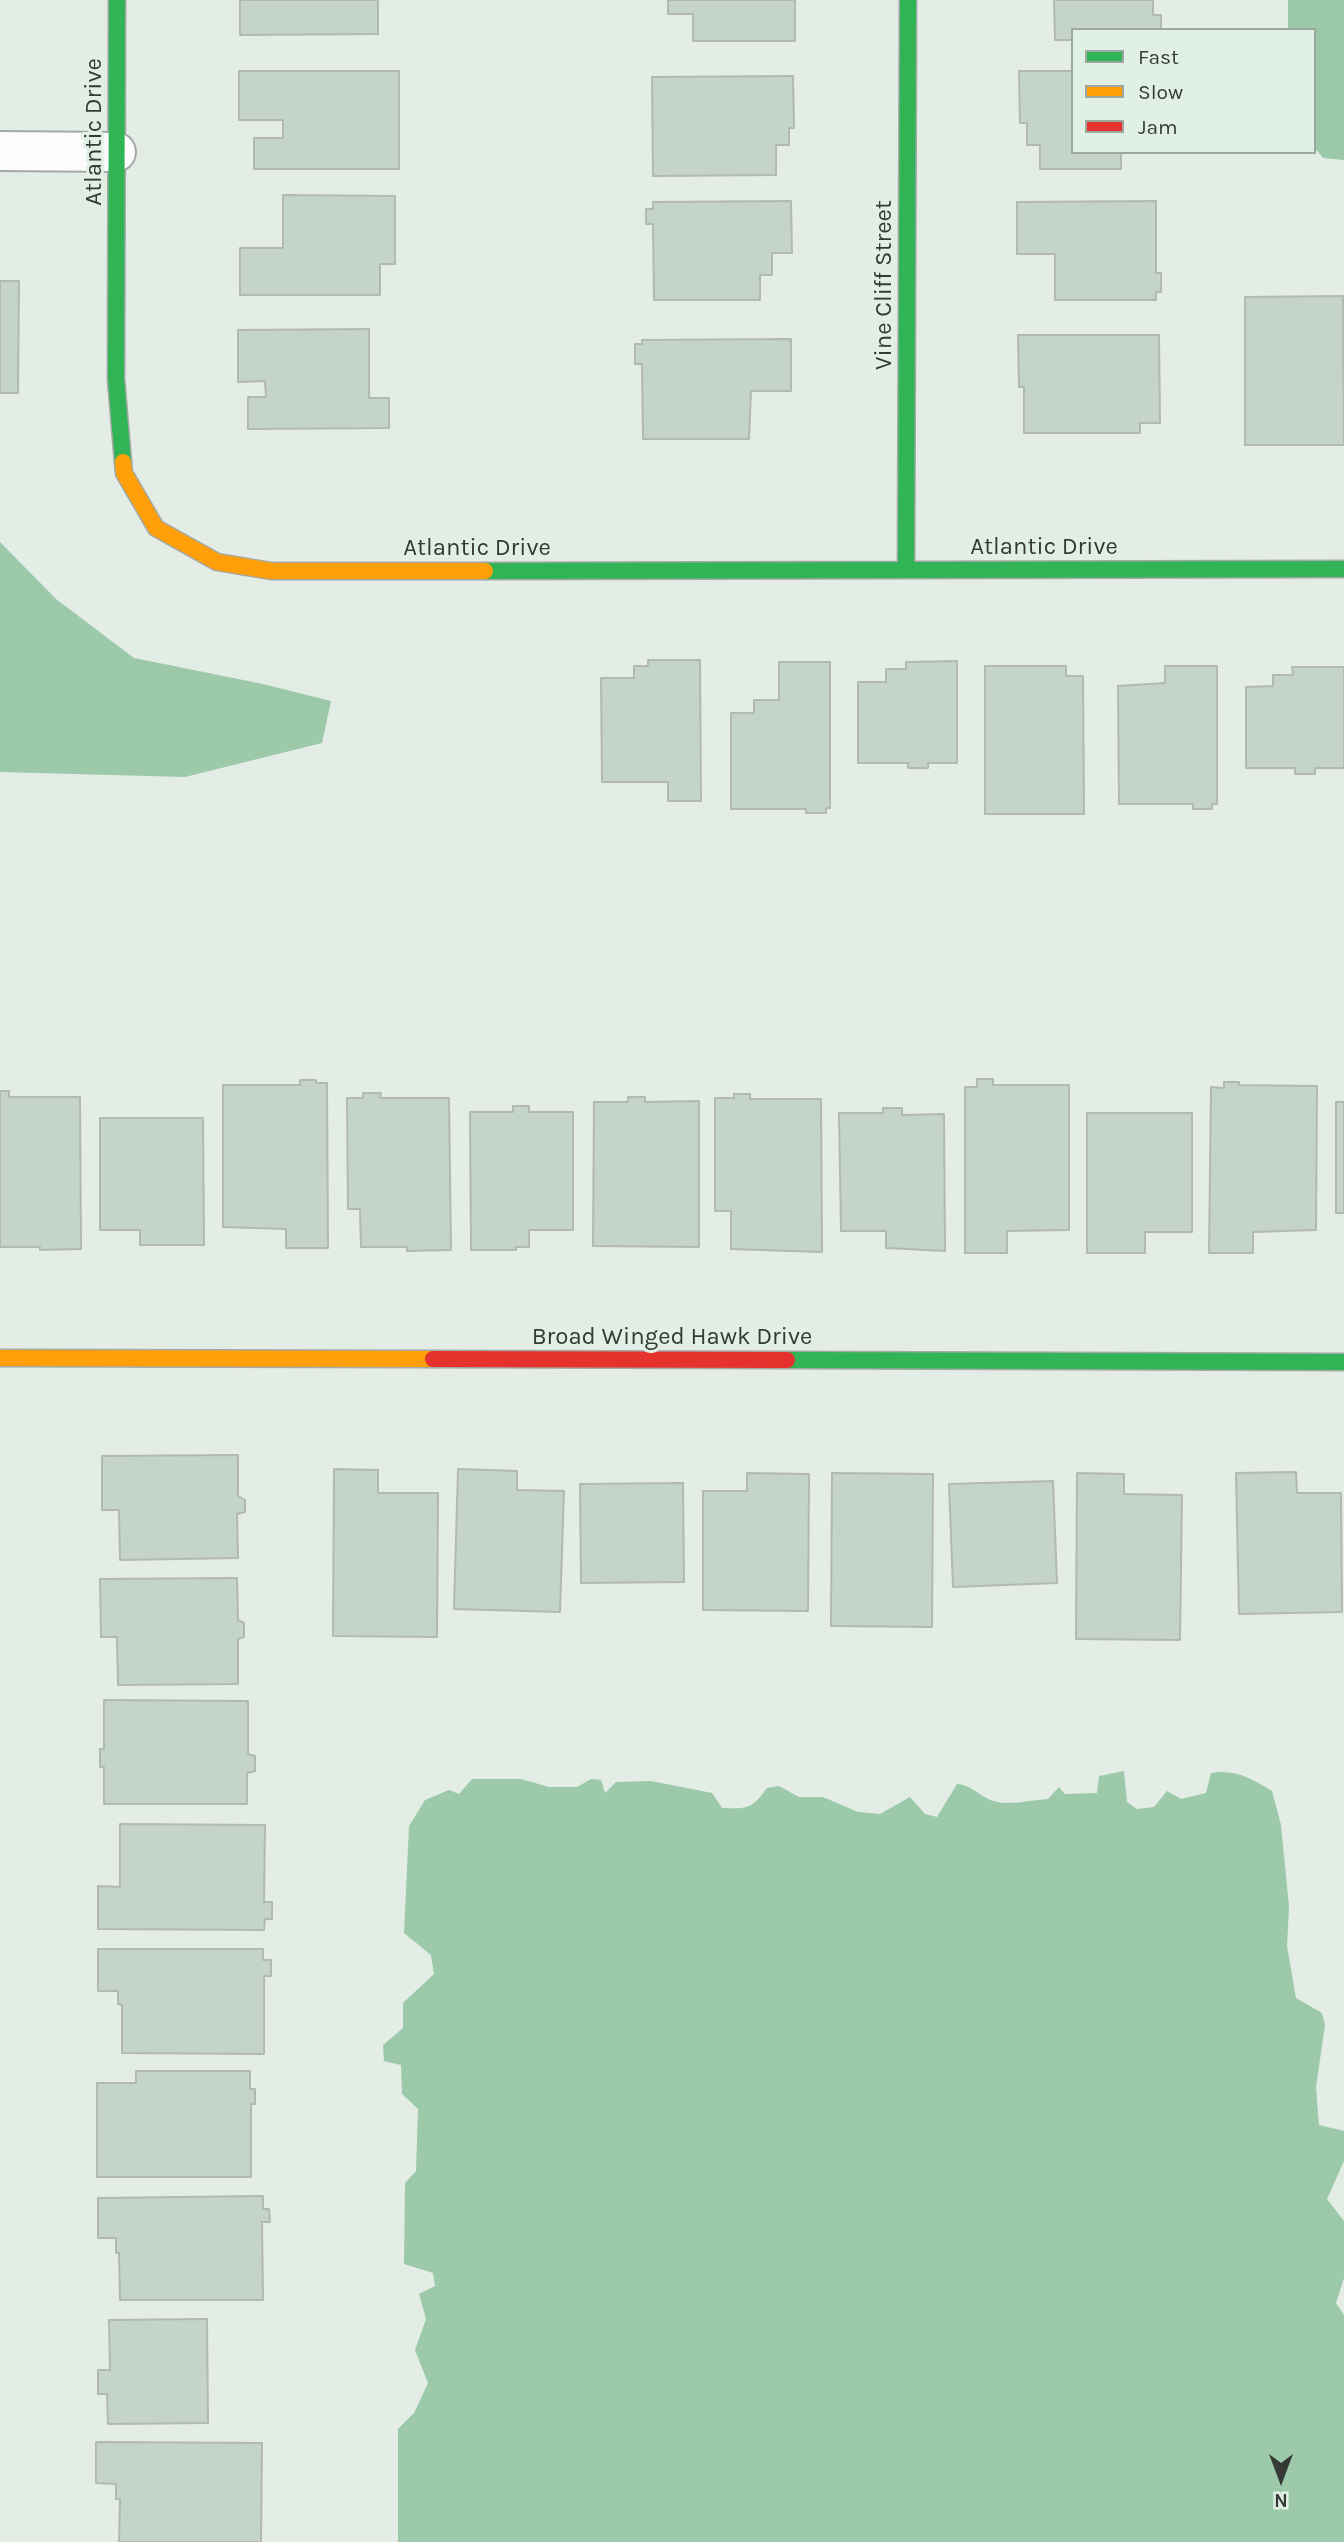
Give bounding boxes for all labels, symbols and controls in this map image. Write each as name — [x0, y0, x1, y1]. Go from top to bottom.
legend — [1071, 28, 1316, 154]
text: Fast — [1138, 45, 1179, 69]
street label: Atlantic Drive — [80, 58, 108, 206]
text: Slow — [1138, 80, 1183, 104]
text: Jam — [1138, 115, 1178, 139]
street label: Vine Cliff Street — [870, 200, 898, 370]
street label: Atlantic Drive — [970, 533, 1118, 561]
street label: Atlantic Drive — [403, 534, 551, 562]
street label: Broad Winged Hawk Drive — [532, 1323, 812, 1351]
north arrow — [1246, 2444, 1316, 2514]
text: N — [1274, 2489, 1288, 2511]

